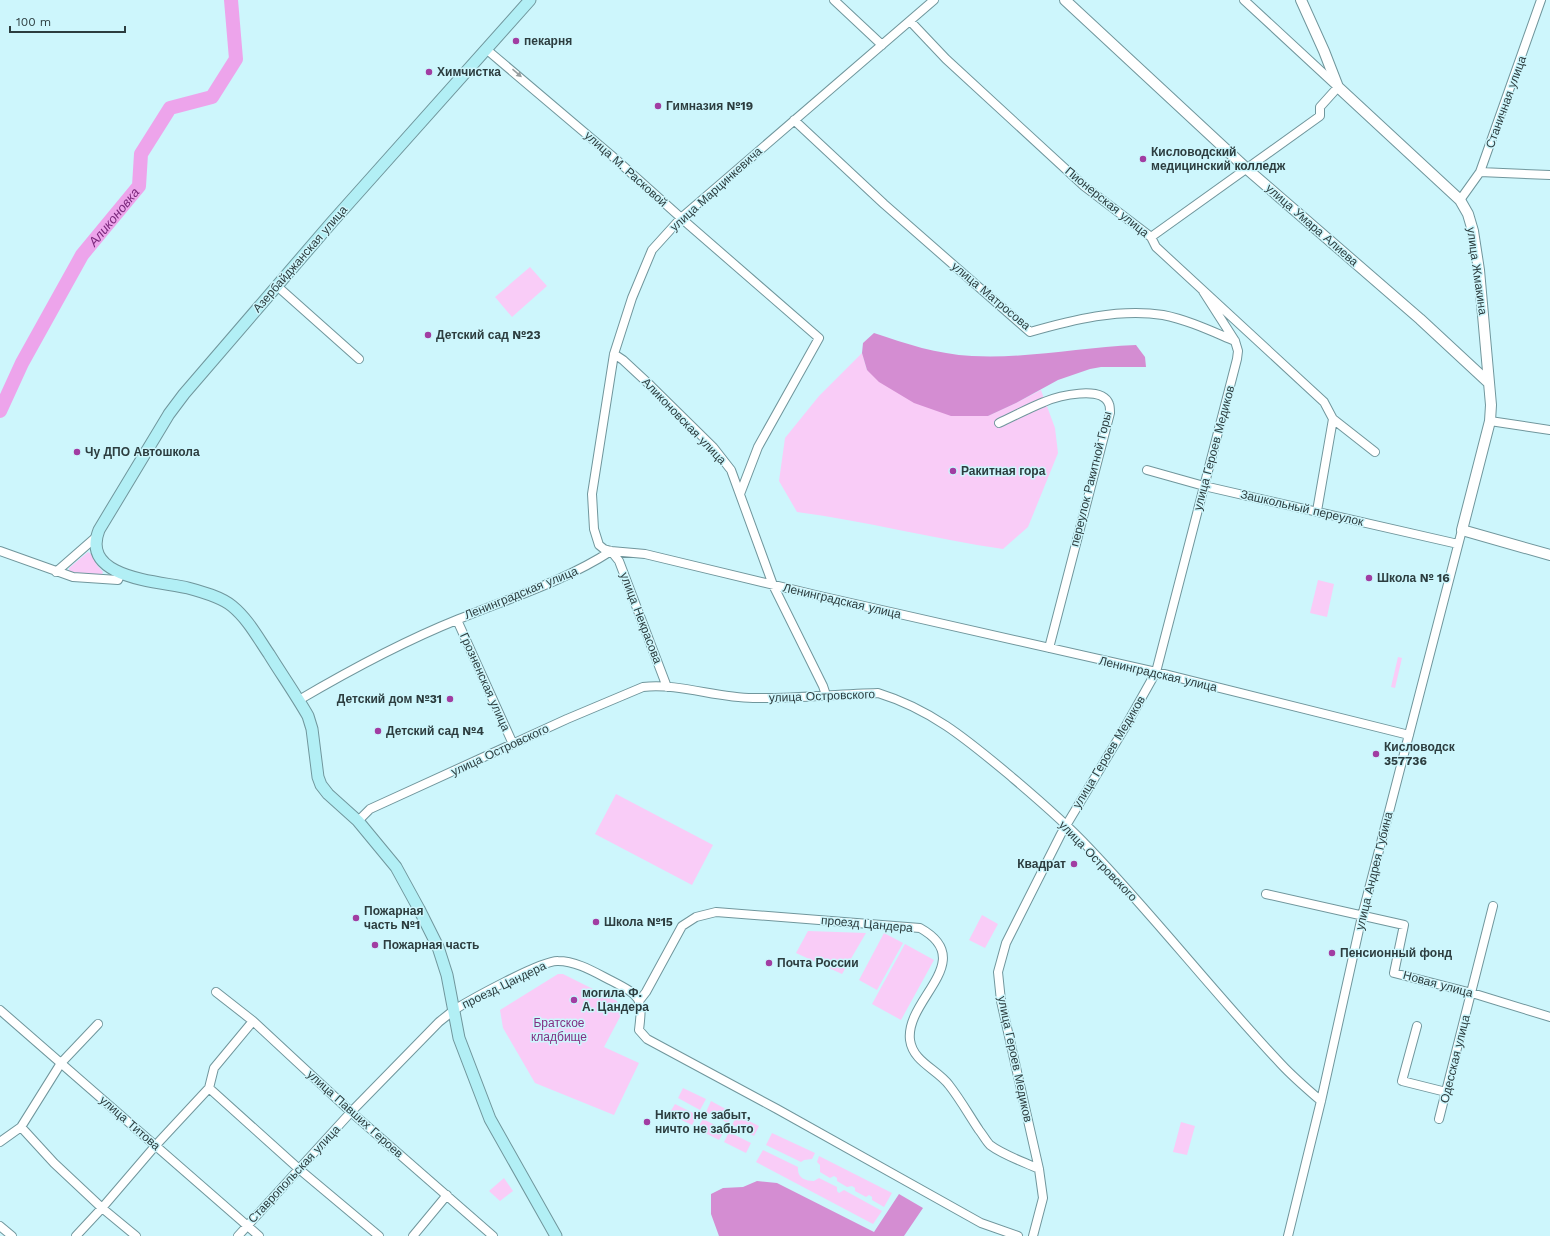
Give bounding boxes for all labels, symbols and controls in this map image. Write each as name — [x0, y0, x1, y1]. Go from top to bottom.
scale bar — [10, 8, 125, 34]
text: 100 m — [16, 15, 51, 29]
place label: пекарня — [524, 34, 572, 48]
marker: пекарня — [511, 36, 521, 46]
street label: Станичная улица — [1483, 54, 1529, 150]
place label: Химчистка — [437, 65, 501, 79]
marker: Химчистка — [424, 67, 434, 77]
one-way arrow — [511, 69, 522, 78]
place label: Гимназия №19 — [666, 99, 753, 113]
marker: Гимназия №19 — [653, 101, 663, 111]
street label: улица М. Расковой — [582, 128, 670, 210]
street label: улица Марцинкевича — [667, 144, 765, 234]
place label: Кисловодский медицинский колледж — [1151, 145, 1286, 173]
marker: Кисловодский медицинский колледж — [1138, 154, 1148, 164]
street label: Пионерская улица — [1062, 164, 1152, 240]
street label: улица Умара Алиева — [1263, 181, 1361, 269]
water label: Аликоновка — [85, 185, 142, 250]
street label: Азербайджанская улица — [250, 203, 350, 315]
street label: улица Жмакина — [1464, 226, 1490, 316]
street label: улица Матросова — [949, 259, 1033, 333]
place label: Детский сад №23 — [436, 328, 541, 342]
marker: Детский сад №23 — [423, 330, 433, 340]
street label: Аликоновская улица — [639, 375, 729, 467]
street label: улица Героев Медиков — [1191, 384, 1237, 512]
street label: переулок Ракитной Горы — [1067, 410, 1115, 548]
place label: Чу ДПО Автошкола — [85, 445, 200, 459]
marker: Чу ДПО Автошкола — [72, 447, 82, 457]
place label: Ракитная гора — [961, 464, 1046, 478]
marker: Ракитная гора — [948, 466, 958, 476]
street label: Зашкольный переулок — [1239, 487, 1366, 529]
street label: Ленинградская улица — [462, 564, 580, 622]
street label: улица Некрасова — [617, 570, 665, 666]
place label: Школа № 16 — [1377, 571, 1450, 585]
marker: Школа № 16 — [1364, 573, 1374, 583]
street label: Ленинградская улица — [781, 581, 903, 622]
street label: Грозненская улица — [457, 631, 513, 734]
street label: Ленинградская улица — [1097, 654, 1219, 695]
street label: улица Островского — [769, 687, 876, 705]
place label: Детский дом №31 — [337, 692, 442, 706]
street label: улица Героев Медиков — [1070, 693, 1148, 811]
marker: Детский дом №31 — [445, 694, 455, 704]
street label: улица Островского — [449, 721, 551, 779]
place label: Детский сад №4 — [386, 724, 484, 738]
marker: Детский сад №4 — [373, 726, 383, 736]
place label: Кисловодск 357736 — [1384, 740, 1456, 768]
marker: Кисловодск 357736 — [1371, 749, 1381, 759]
street label: улица Андрея Губина — [1353, 810, 1396, 932]
street label: улица Островского — [1056, 818, 1140, 904]
place label: Квадрат — [1017, 857, 1066, 871]
marker: Квадрат — [1069, 859, 1079, 869]
place label: Пожарная часть №1 — [364, 904, 423, 932]
marker: Пожарная часть №1 — [351, 913, 361, 923]
street label: проезд Цандера — [821, 913, 914, 935]
place label: Школа №15 — [604, 915, 673, 929]
marker: Школа №15 — [591, 917, 601, 927]
place label: Пожарная часть — [383, 938, 479, 952]
marker: Пожарная часть — [370, 940, 380, 950]
place label: Пенсионный фонд — [1340, 946, 1452, 960]
marker: Пенсионный фонд — [1327, 948, 1337, 958]
place label: Почта России — [777, 956, 859, 970]
street label: проезд Цандера — [460, 958, 549, 1011]
marker: Почта России — [764, 958, 774, 968]
street label: Новая улица — [1401, 968, 1475, 1000]
place label: могила Ф. А. Цандера — [582, 986, 649, 1014]
marker: могила Ф. А. Цандера — [569, 995, 579, 1005]
street label: улица Героев Медиков — [995, 995, 1035, 1123]
street label: Одесская улица — [1437, 1013, 1473, 1105]
park label: Братское кладбище — [531, 1016, 587, 1044]
street label: улица Павших Героев — [304, 1067, 406, 1161]
street label: улица Титова — [97, 1093, 163, 1153]
place label: Никто не забыт, ничто не забыто — [655, 1108, 754, 1136]
marker: Никто не забыт, ничто не забыто — [642, 1117, 652, 1127]
street label: Ставропольская улица — [245, 1122, 343, 1226]

